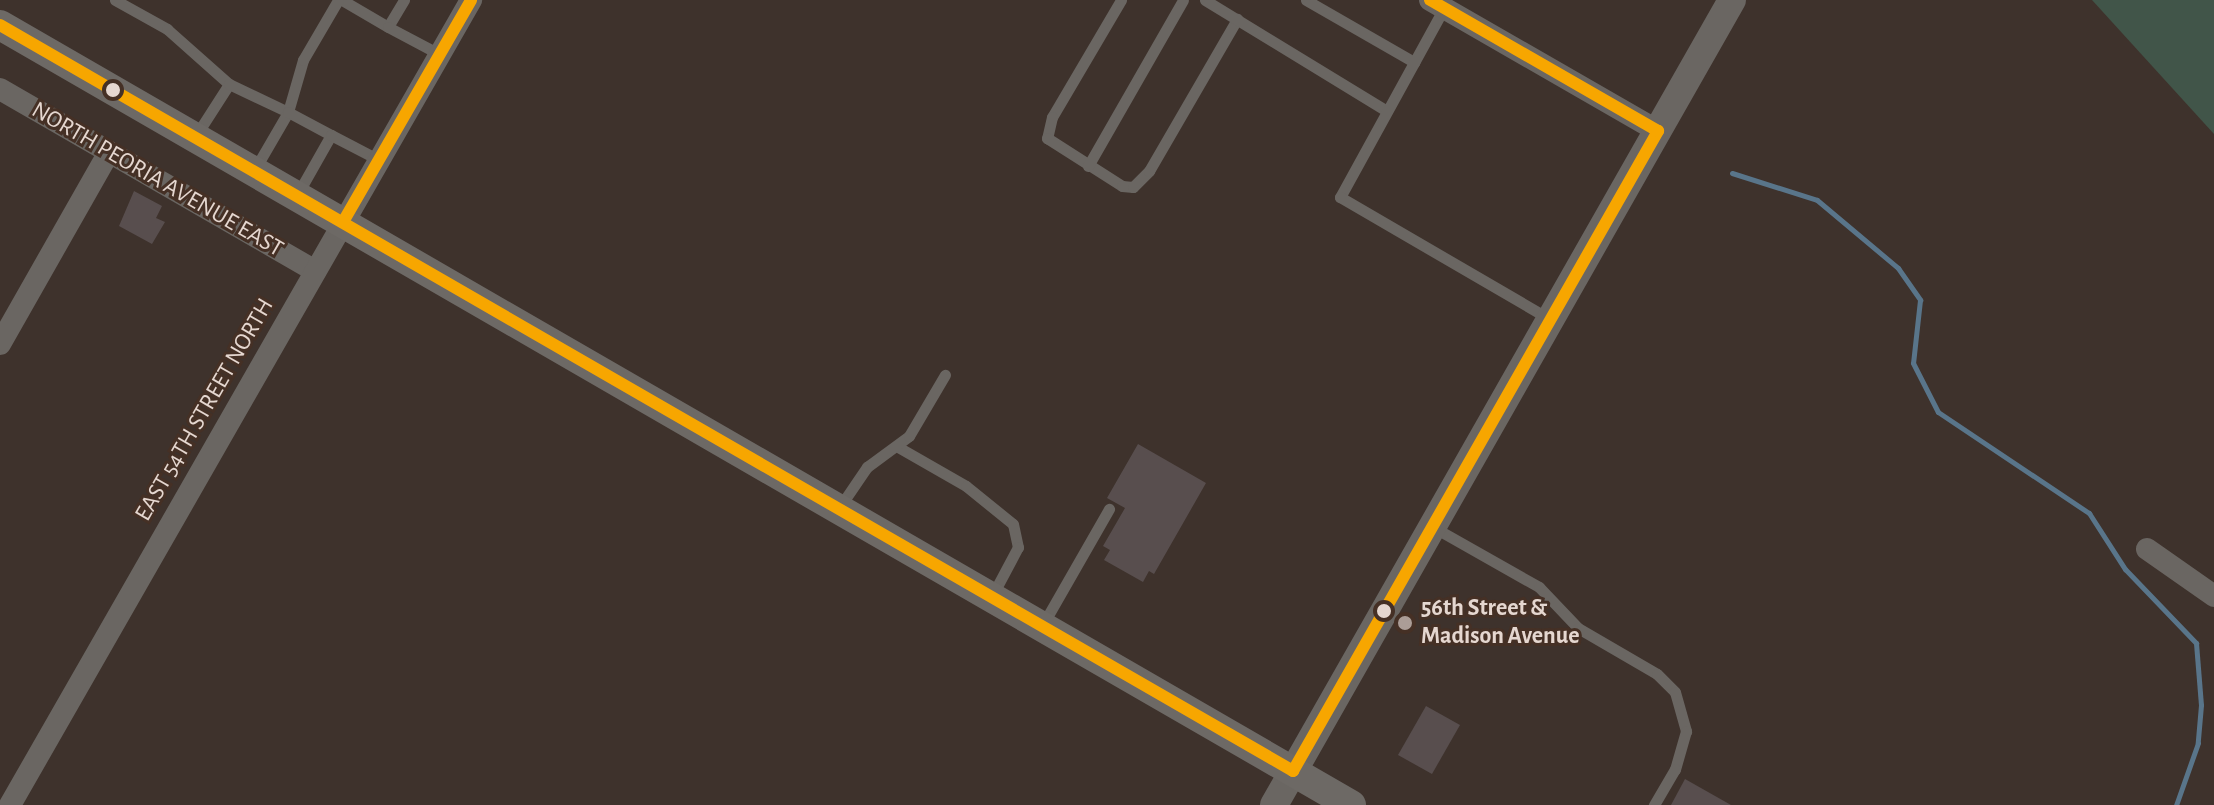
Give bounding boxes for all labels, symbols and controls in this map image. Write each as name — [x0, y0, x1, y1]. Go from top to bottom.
unlabelled marker — [105, 82, 121, 98]
street label: NORTH PEORIA AVENUE EAST — [26, 96, 288, 264]
street label: EAST 54TH STREET NORTH — [129, 293, 281, 527]
place label: 56th Street & Madison Avenue — [1421, 595, 1580, 651]
unlabelled marker — [1376, 603, 1392, 619]
marker: 56th Street & Madison Avenue — [1396, 614, 1414, 632]

